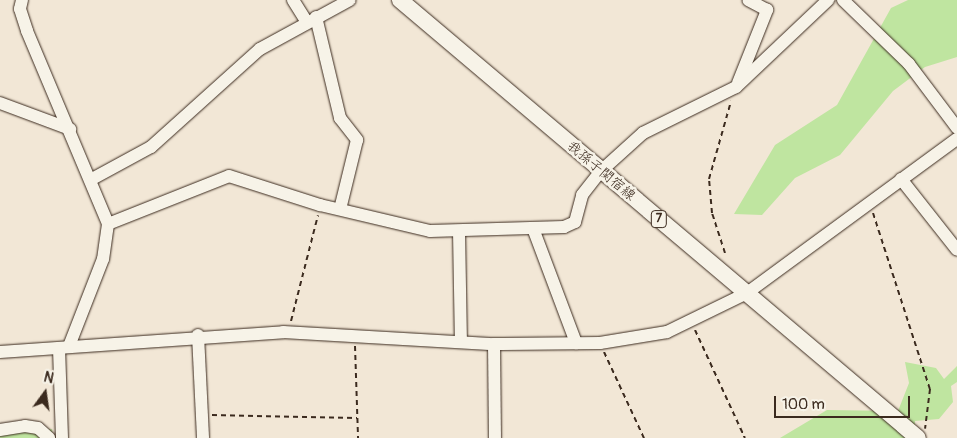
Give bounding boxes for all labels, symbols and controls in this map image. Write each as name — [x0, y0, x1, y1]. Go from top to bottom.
street label: 我孫子関宿線 — [563, 138, 639, 204]
road number: 7 — [650, 210, 668, 228]
north arrow — [20, 368, 70, 418]
text: N — [42, 369, 55, 387]
scale bar — [777, 386, 913, 418]
text: 100 m — [782, 395, 825, 414]

